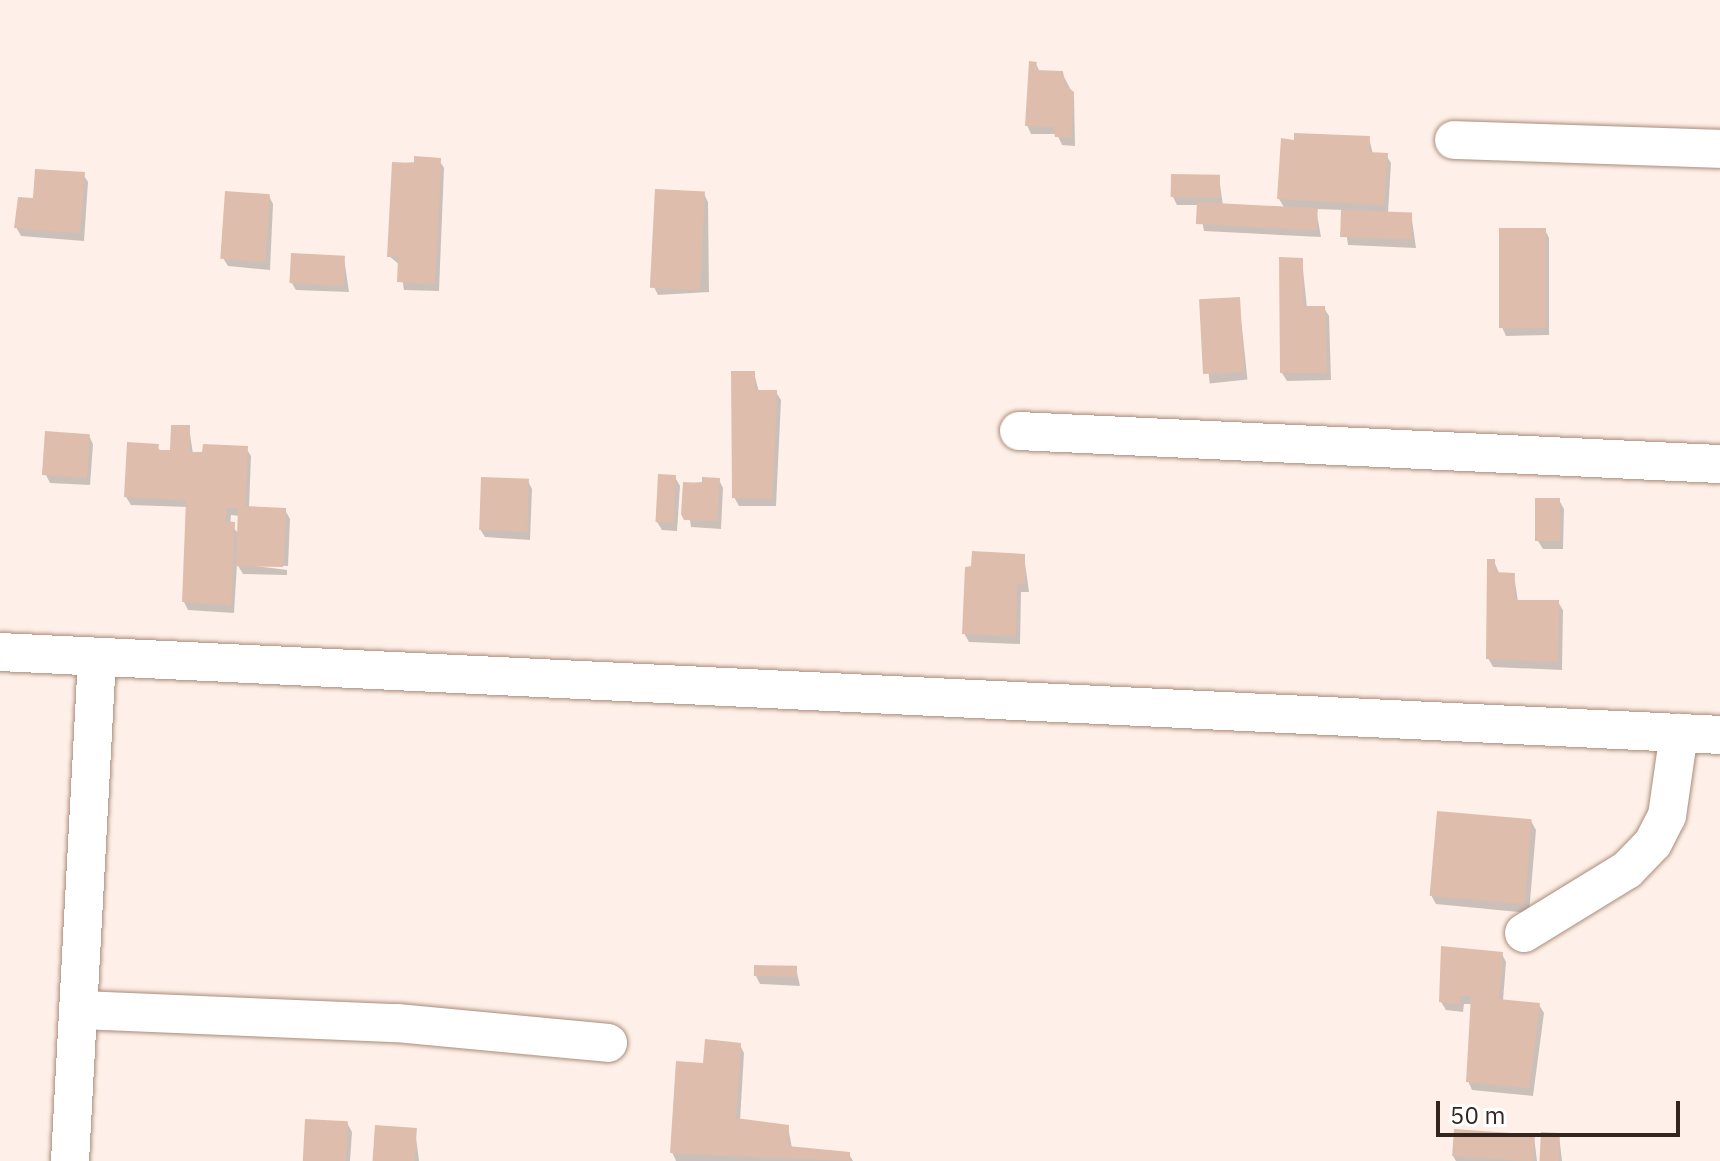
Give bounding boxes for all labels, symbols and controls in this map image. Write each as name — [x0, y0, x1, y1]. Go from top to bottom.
scale bar — [1440, 1085, 1684, 1135]
text: 50 m — [1450, 1099, 1505, 1131]

